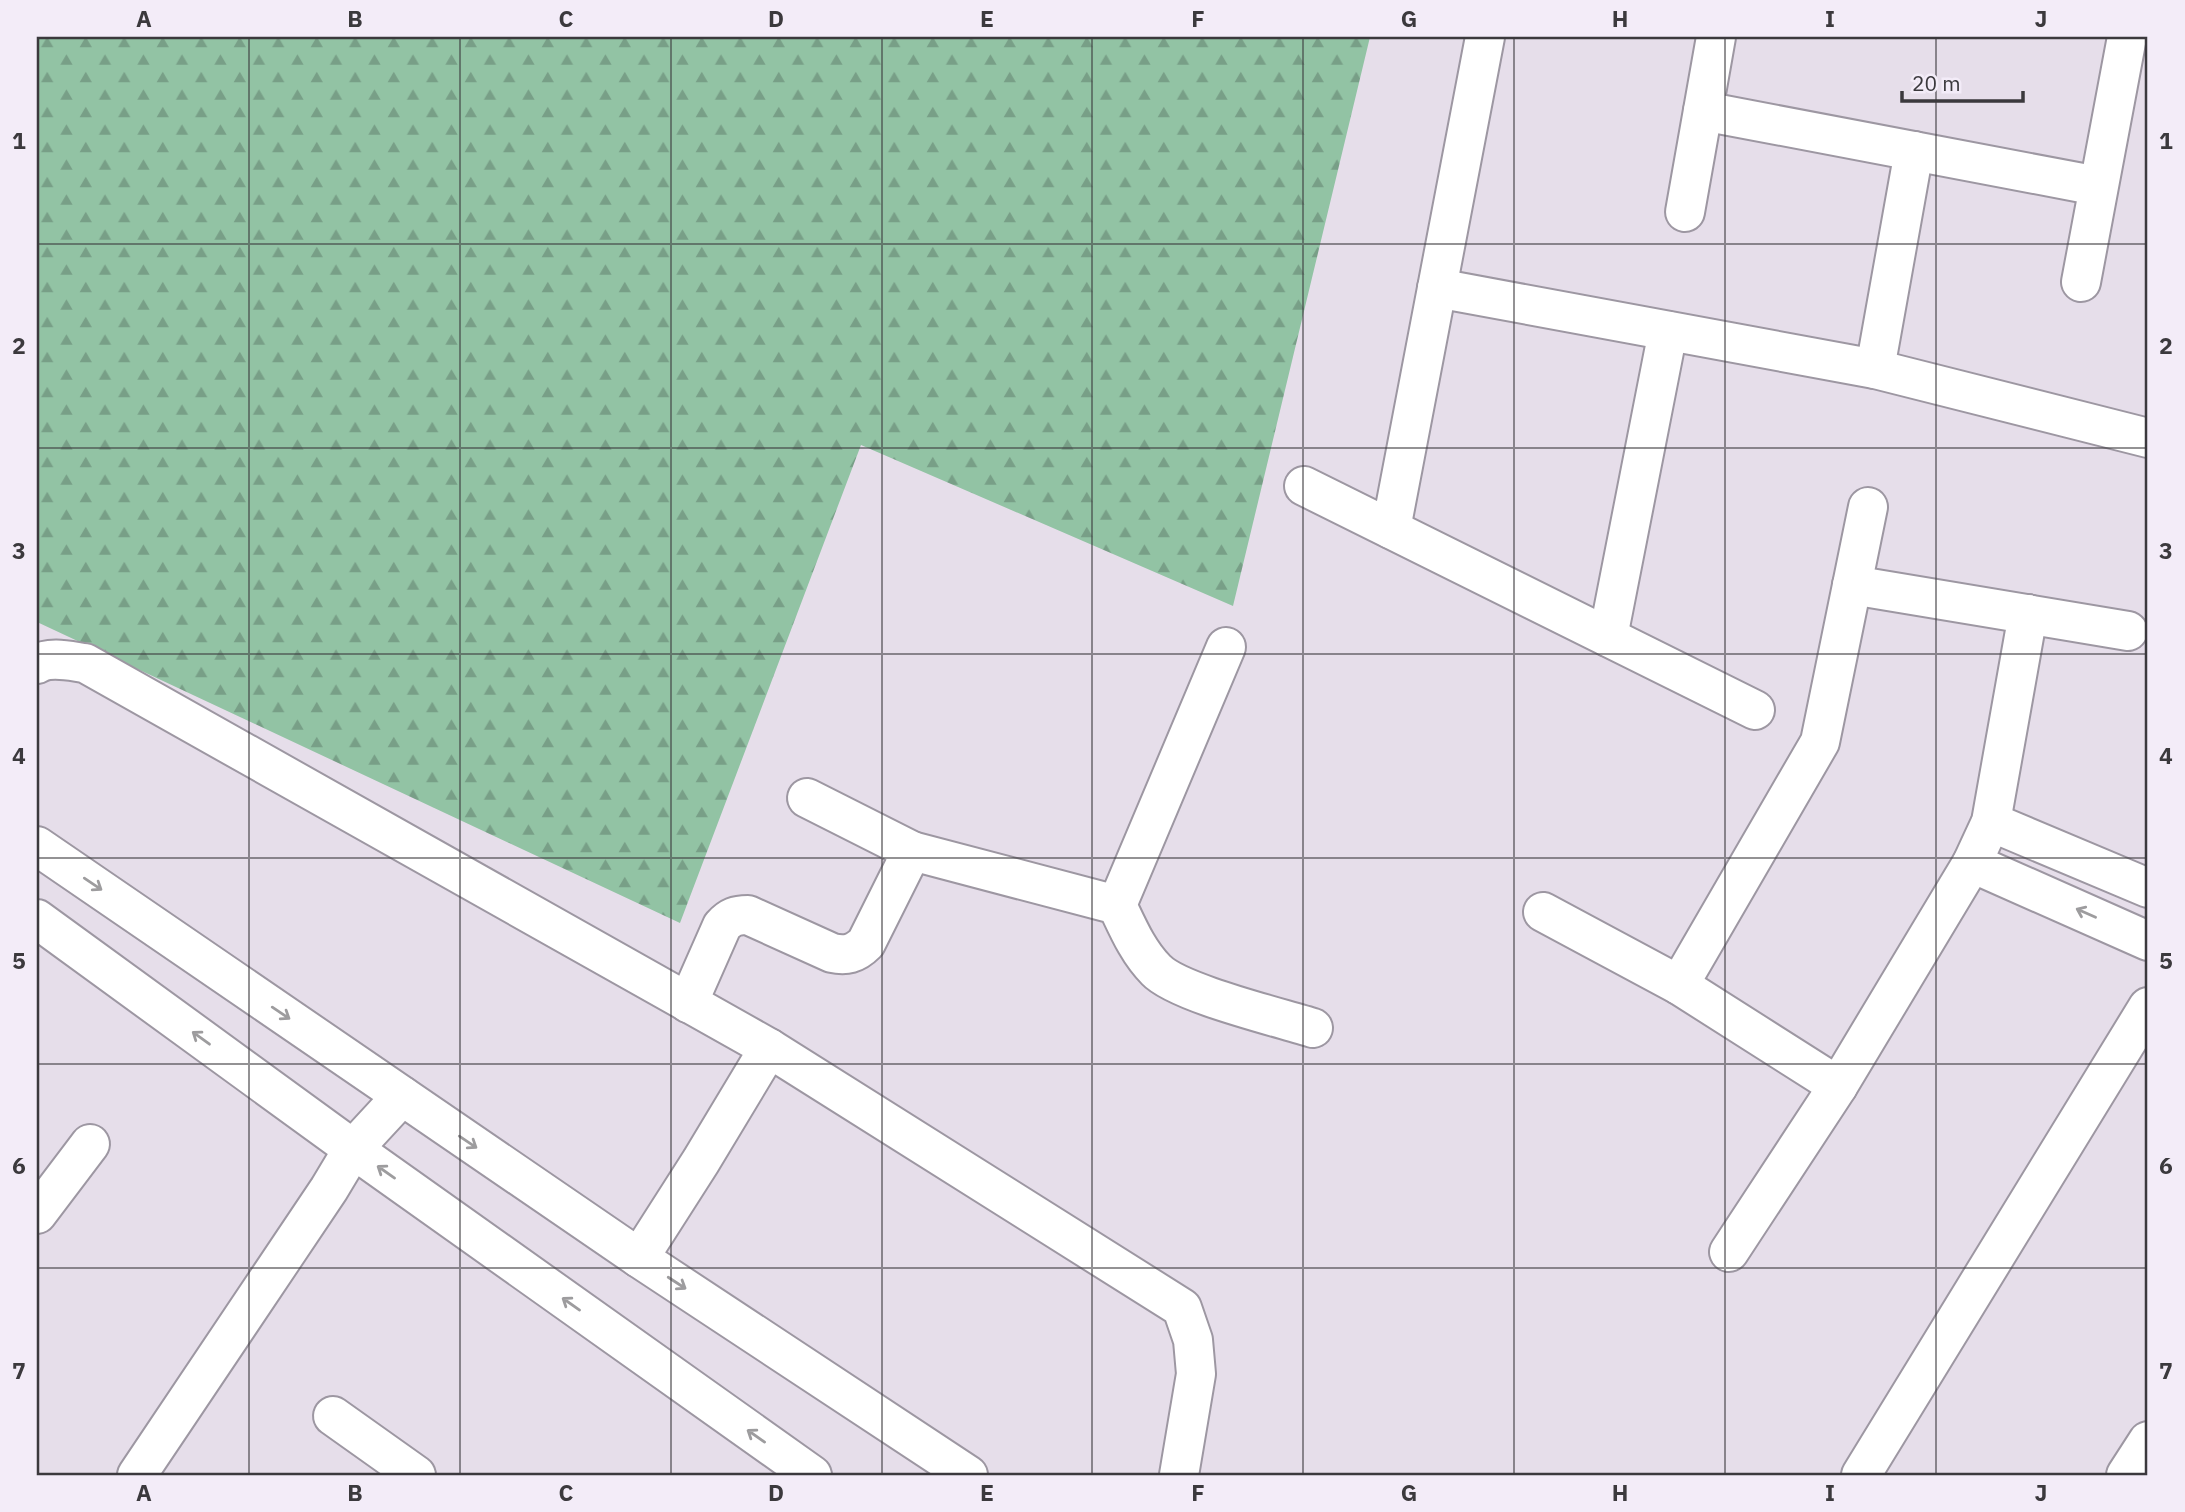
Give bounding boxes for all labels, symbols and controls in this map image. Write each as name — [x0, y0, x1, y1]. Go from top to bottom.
text: A — [136, 3, 152, 33]
text: B — [347, 3, 363, 33]
text: C — [559, 3, 574, 33]
text: D — [768, 3, 784, 33]
text: E — [980, 3, 994, 33]
text: F — [1191, 3, 1205, 33]
text: G — [1401, 3, 1417, 33]
text: H — [1612, 3, 1628, 33]
text: I — [1825, 3, 1835, 33]
text: J — [2035, 3, 2047, 33]
scale bar — [1902, 60, 2022, 104]
text: 20 m — [1912, 69, 1961, 97]
text: 1 — [12, 125, 26, 155]
text: 1 — [2159, 125, 2173, 155]
text: 2 — [12, 330, 26, 360]
text: 2 — [2159, 330, 2173, 360]
text: 3 — [12, 535, 26, 565]
text: 3 — [2159, 535, 2173, 565]
text: 4 — [12, 740, 26, 770]
text: 4 — [2159, 740, 2173, 770]
one-way arrow — [83, 877, 102, 891]
one-way arrow — [2076, 906, 2097, 919]
text: 5 — [12, 945, 26, 975]
text: 5 — [2159, 945, 2173, 975]
one-way arrow — [271, 1006, 290, 1020]
one-way arrow — [192, 1031, 211, 1046]
one-way arrow — [458, 1134, 477, 1149]
text: 6 — [12, 1150, 26, 1180]
text: 6 — [2159, 1150, 2173, 1180]
one-way arrow — [377, 1165, 396, 1179]
one-way arrow — [667, 1276, 686, 1290]
one-way arrow — [562, 1297, 581, 1311]
text: 7 — [12, 1355, 26, 1385]
text: 7 — [2159, 1355, 2173, 1385]
one-way arrow — [747, 1429, 766, 1443]
text: A — [136, 1477, 152, 1507]
text: B — [347, 1477, 363, 1507]
text: C — [559, 1477, 574, 1507]
text: D — [768, 1477, 784, 1507]
text: E — [980, 1477, 994, 1507]
text: F — [1191, 1477, 1205, 1507]
text: G — [1401, 1477, 1417, 1507]
text: H — [1612, 1477, 1628, 1507]
text: I — [1825, 1477, 1835, 1507]
text: J — [2035, 1477, 2047, 1507]

